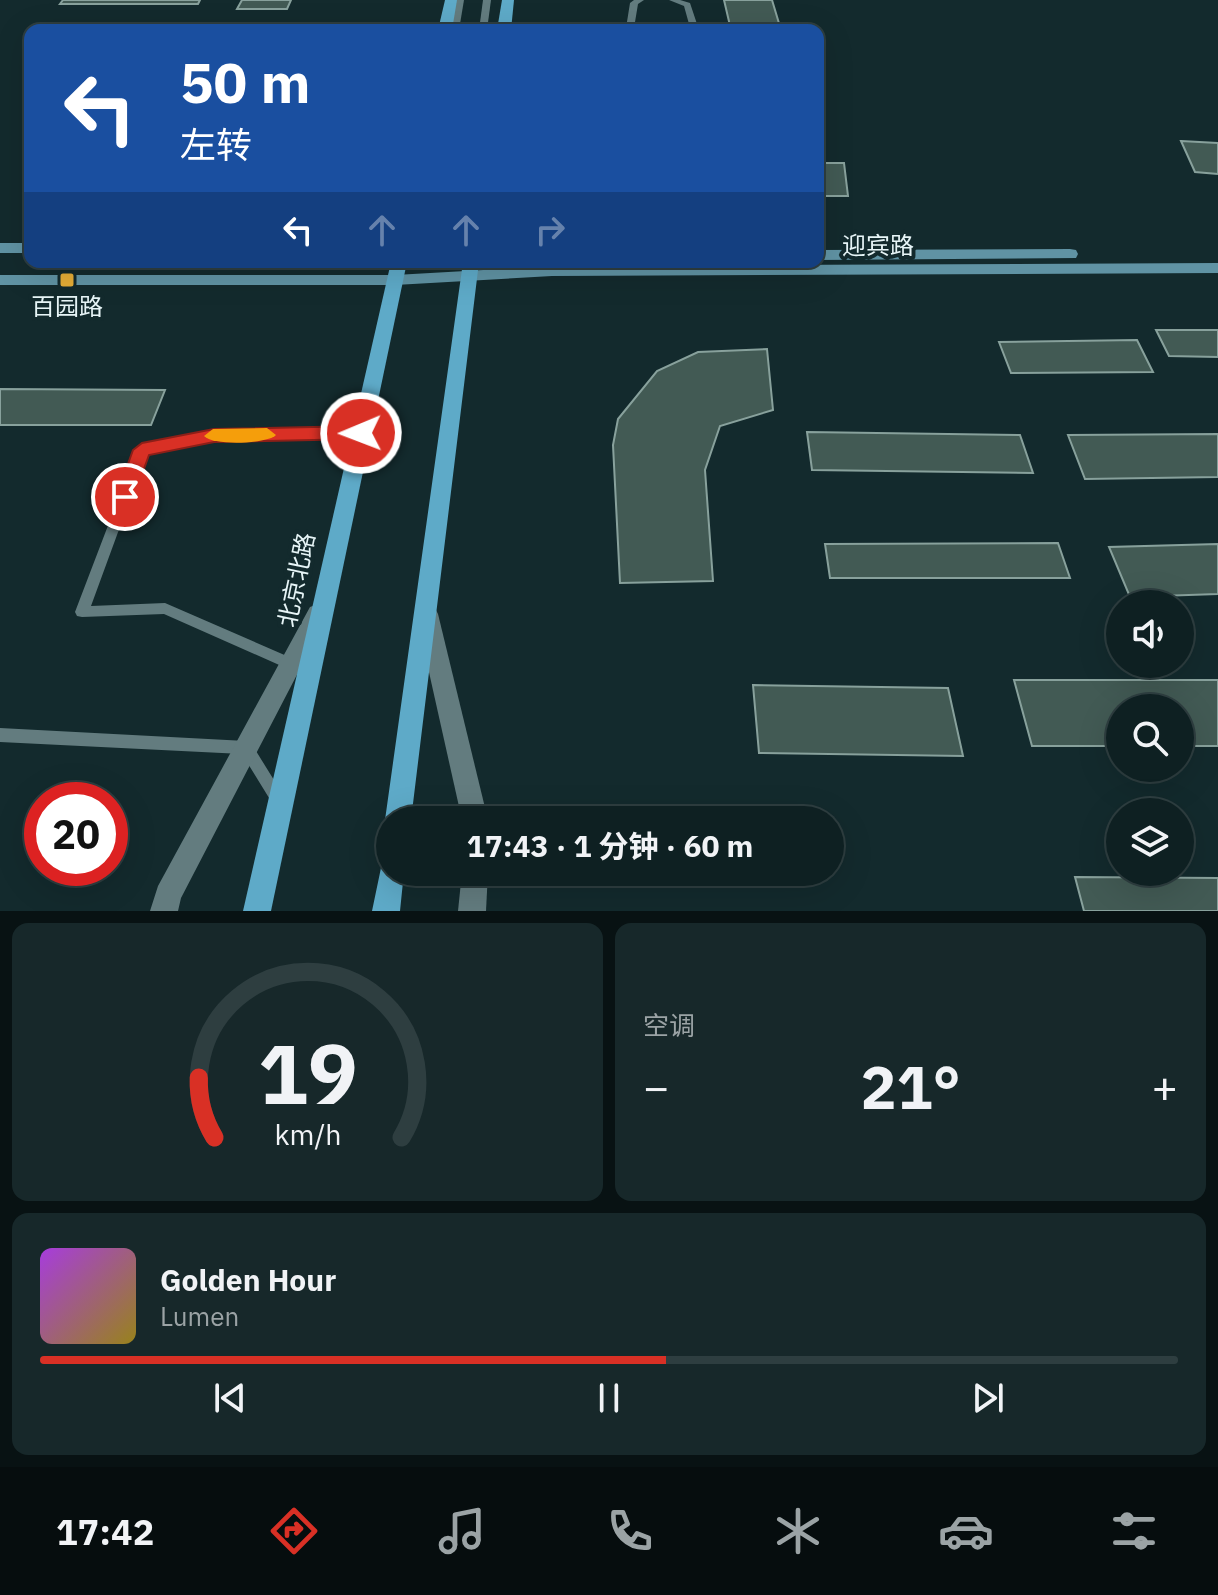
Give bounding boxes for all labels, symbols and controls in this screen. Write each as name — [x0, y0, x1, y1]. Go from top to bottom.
text: 50 m — [180, 46, 310, 118]
icon: left — [48, 56, 152, 160]
text: 左转 — [180, 121, 252, 168]
icon: left — [276, 208, 320, 252]
icon: ahead — [360, 208, 404, 252]
icon: ahead — [444, 208, 488, 252]
icon: right — [528, 208, 572, 252]
street label: 迎宾路 — [842, 229, 914, 261]
marker: 百园路 — [58, 271, 76, 289]
place label: 百园路 — [31, 290, 103, 322]
position arrow — [319, 391, 403, 475]
pin — [91, 463, 159, 531]
icon: arrive — [103, 475, 147, 519]
street label: 北京北路 — [270, 530, 322, 630]
map controls — [1106, 590, 1194, 886]
button: sound — [1106, 590, 1194, 678]
button: search — [1106, 694, 1194, 782]
speed limit sign: 20 — [24, 782, 128, 886]
button: layers — [1106, 798, 1194, 886]
text: 17:43 · 1 分钟 · 60 m — [467, 826, 753, 865]
text: 空调 — [643, 1008, 695, 1042]
text: 19 — [258, 1019, 357, 1127]
text: 21° — [860, 1047, 961, 1126]
text: − — [643, 1058, 669, 1115]
text: + — [1152, 1058, 1178, 1115]
text: km/h — [274, 1116, 341, 1153]
text: Golden Hour — [160, 1260, 336, 1299]
text: Lumen — [160, 1299, 239, 1333]
icon: previous — [208, 1376, 252, 1420]
icon: pause — [587, 1376, 631, 1420]
icon: next — [966, 1376, 1010, 1420]
icon: directions — [266, 1503, 322, 1559]
icon: music — [434, 1503, 490, 1559]
icon: phone — [602, 1503, 658, 1559]
icon: climate — [770, 1503, 826, 1559]
icon: car — [938, 1503, 994, 1559]
icon: filters — [1106, 1503, 1162, 1559]
text: 17:42 — [56, 1508, 154, 1555]

